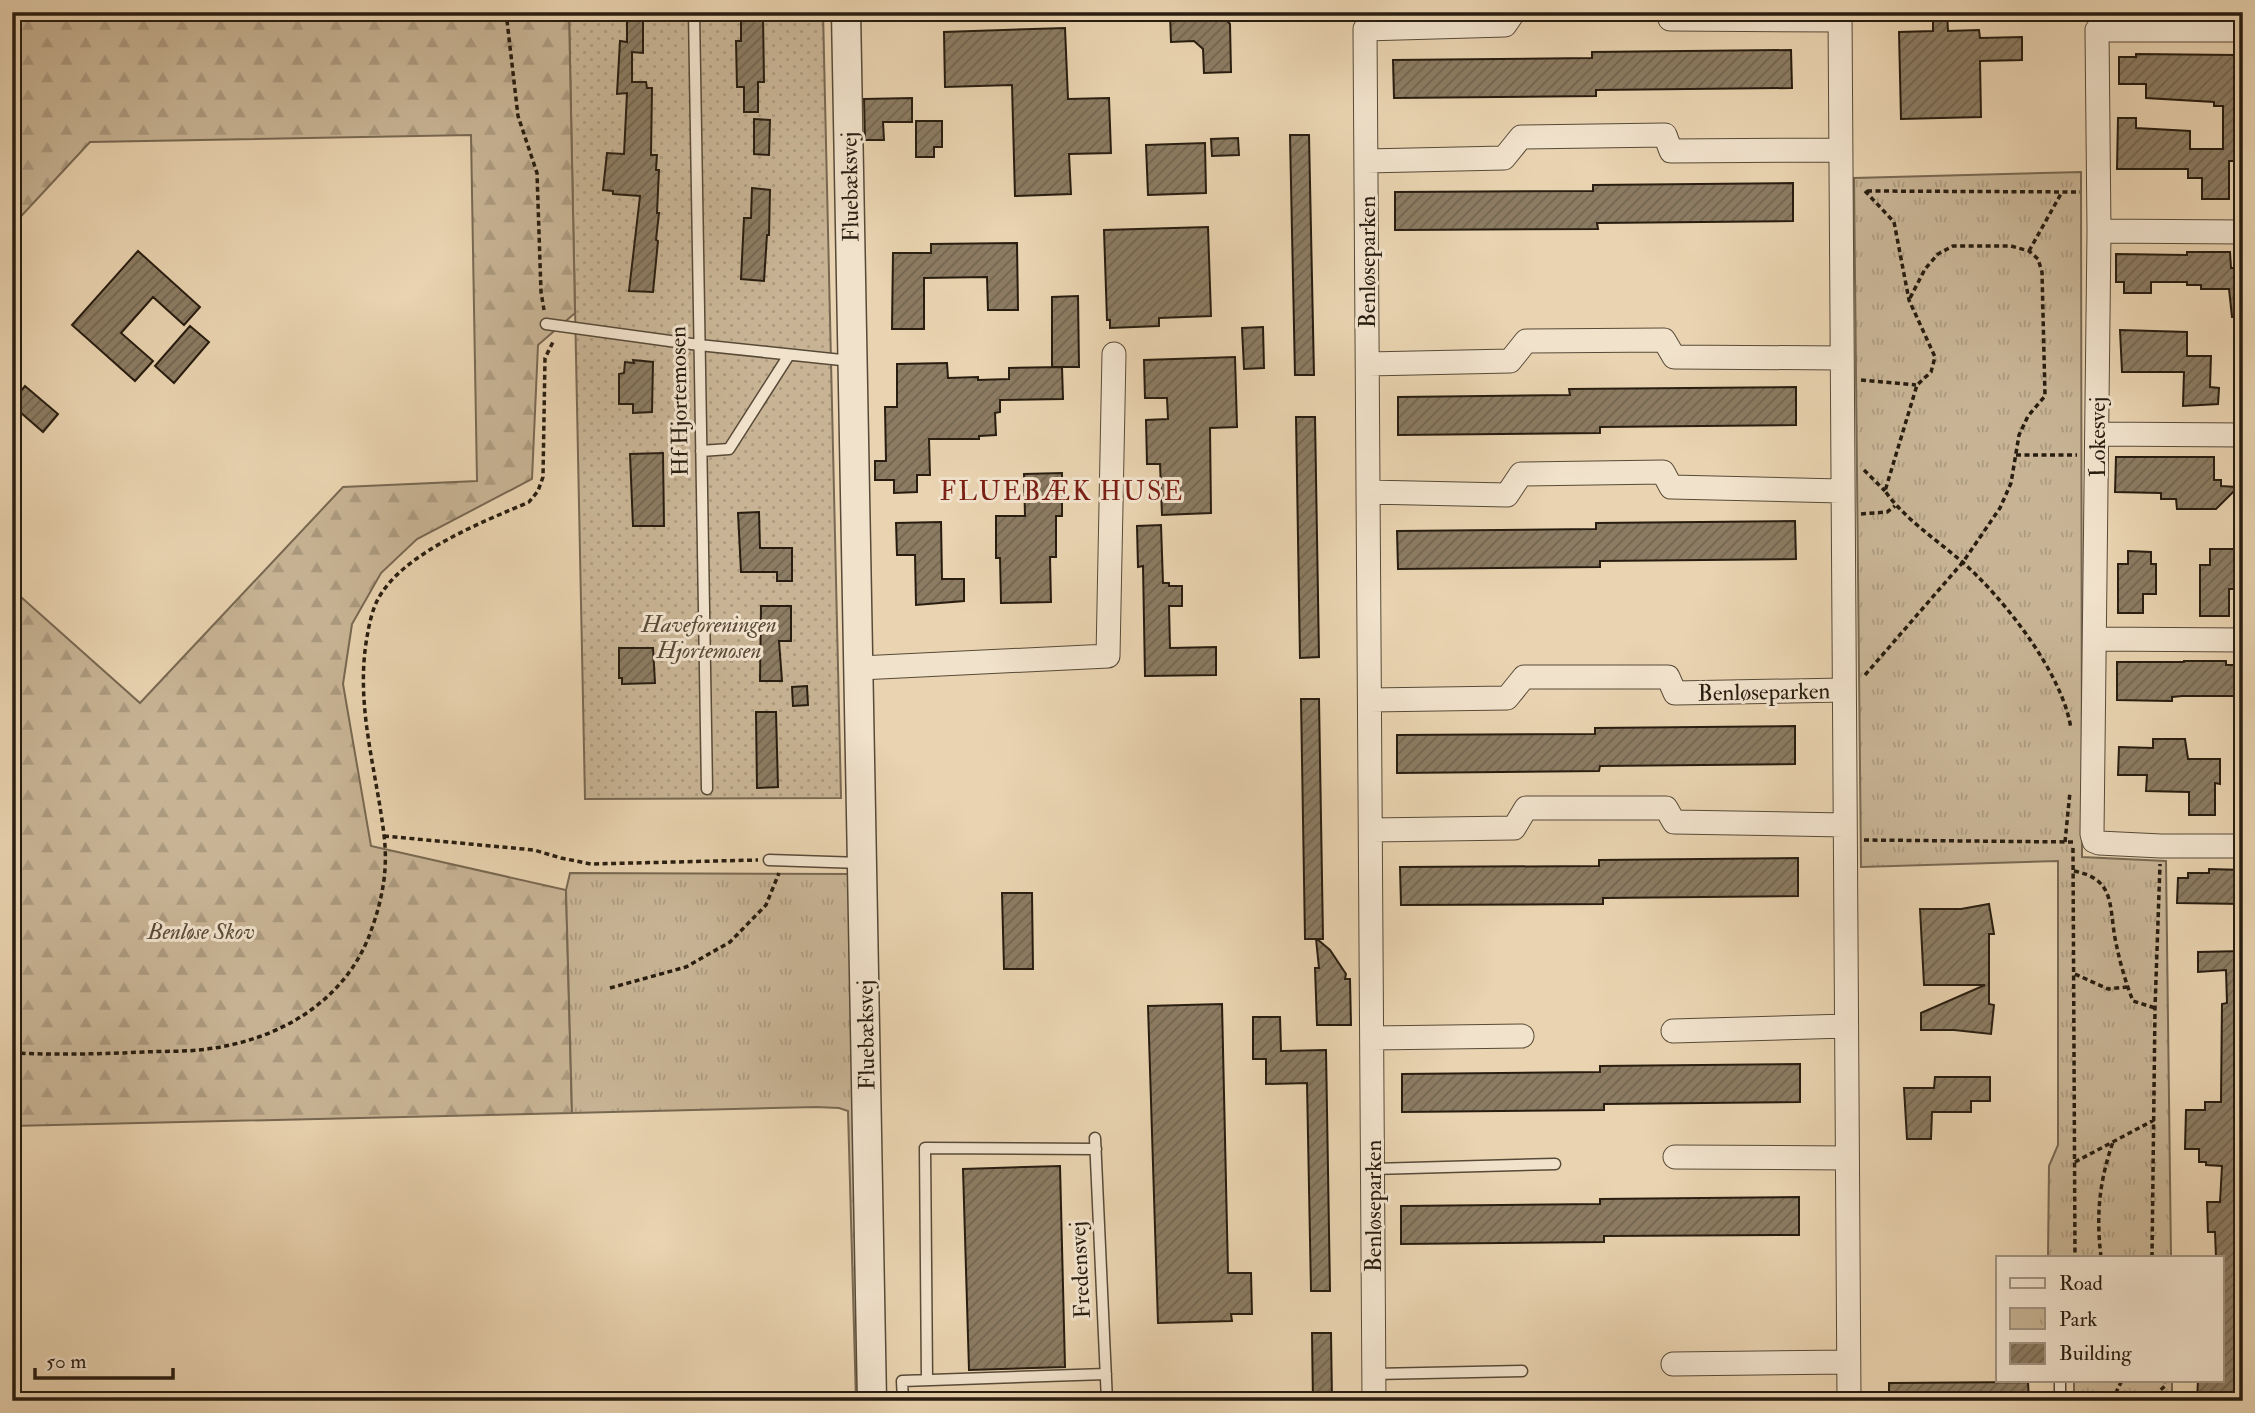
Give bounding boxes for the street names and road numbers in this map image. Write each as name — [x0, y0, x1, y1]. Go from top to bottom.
street label: Fluebæksvej — [835, 132, 865, 242]
street label: Benløseparken — [1353, 196, 1383, 328]
street label: Hf Hjortemosen — [663, 326, 695, 476]
street label: Lokesvej — [2083, 397, 2112, 477]
street label: Benløseparken — [1697, 676, 1831, 709]
street label: Fluebæksvej — [851, 980, 881, 1090]
street label: Benløseparken — [1359, 1140, 1389, 1272]
street label: Fredensvej — [1063, 1221, 1097, 1319]

